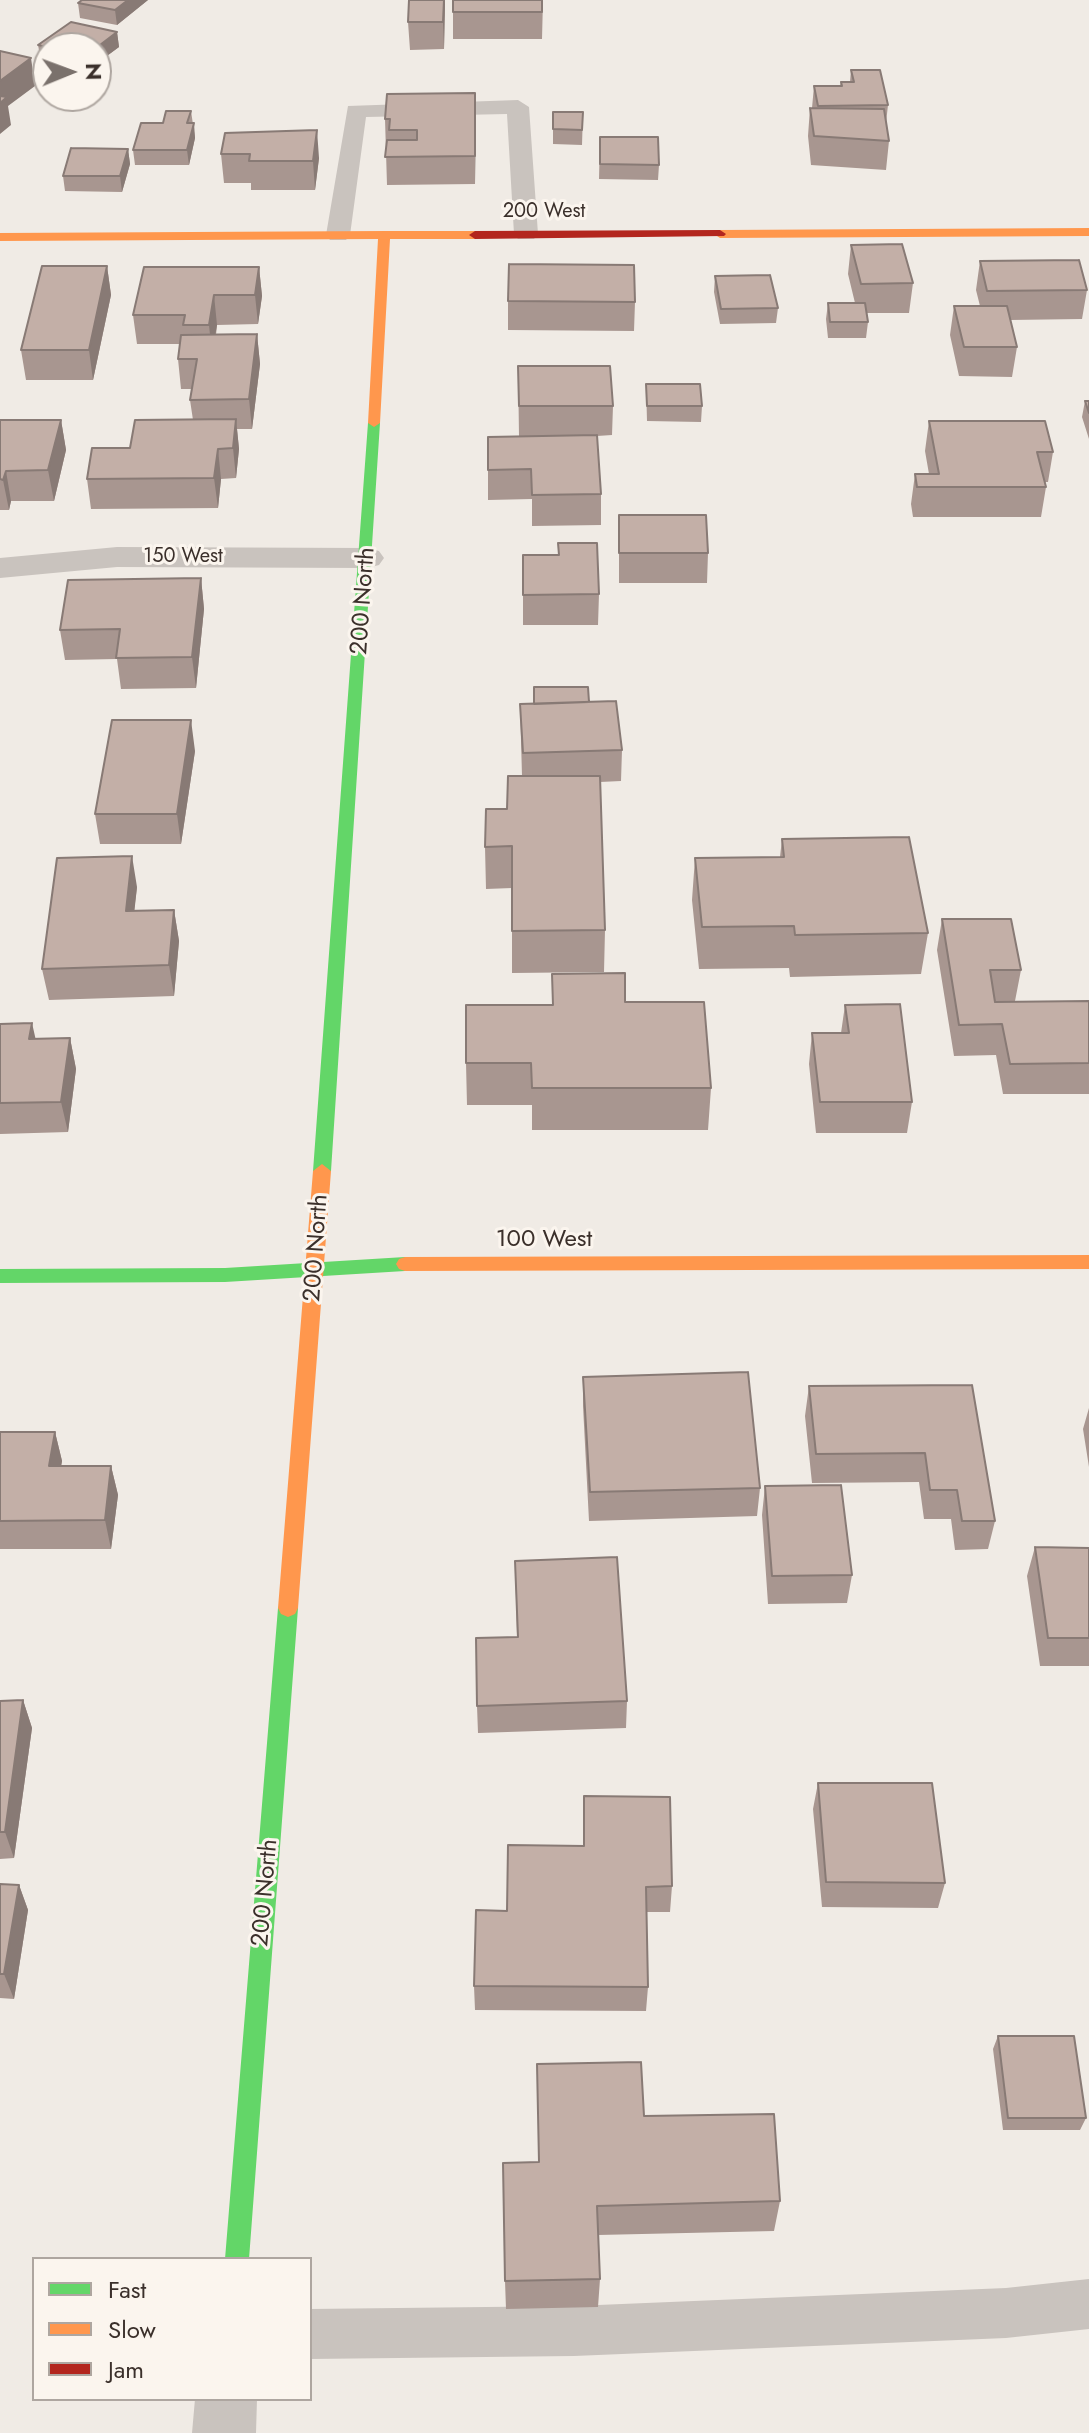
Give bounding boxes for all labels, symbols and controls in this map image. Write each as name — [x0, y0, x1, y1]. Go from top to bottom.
north arrow — [32, 32, 112, 112]
text: N — [78, 63, 110, 81]
street label: 200 West — [503, 200, 585, 224]
street label: 150 West — [143, 545, 223, 569]
street label: 200 North — [346, 546, 382, 656]
street label: 200 North — [299, 1193, 335, 1303]
street label: 100 West — [496, 1226, 592, 1254]
street label: 200 North — [247, 1838, 285, 1948]
legend — [32, 2257, 312, 2401]
text: Fast — [108, 2272, 146, 2307]
text: Slow — [108, 2312, 156, 2347]
text: Jam — [108, 2352, 144, 2387]

